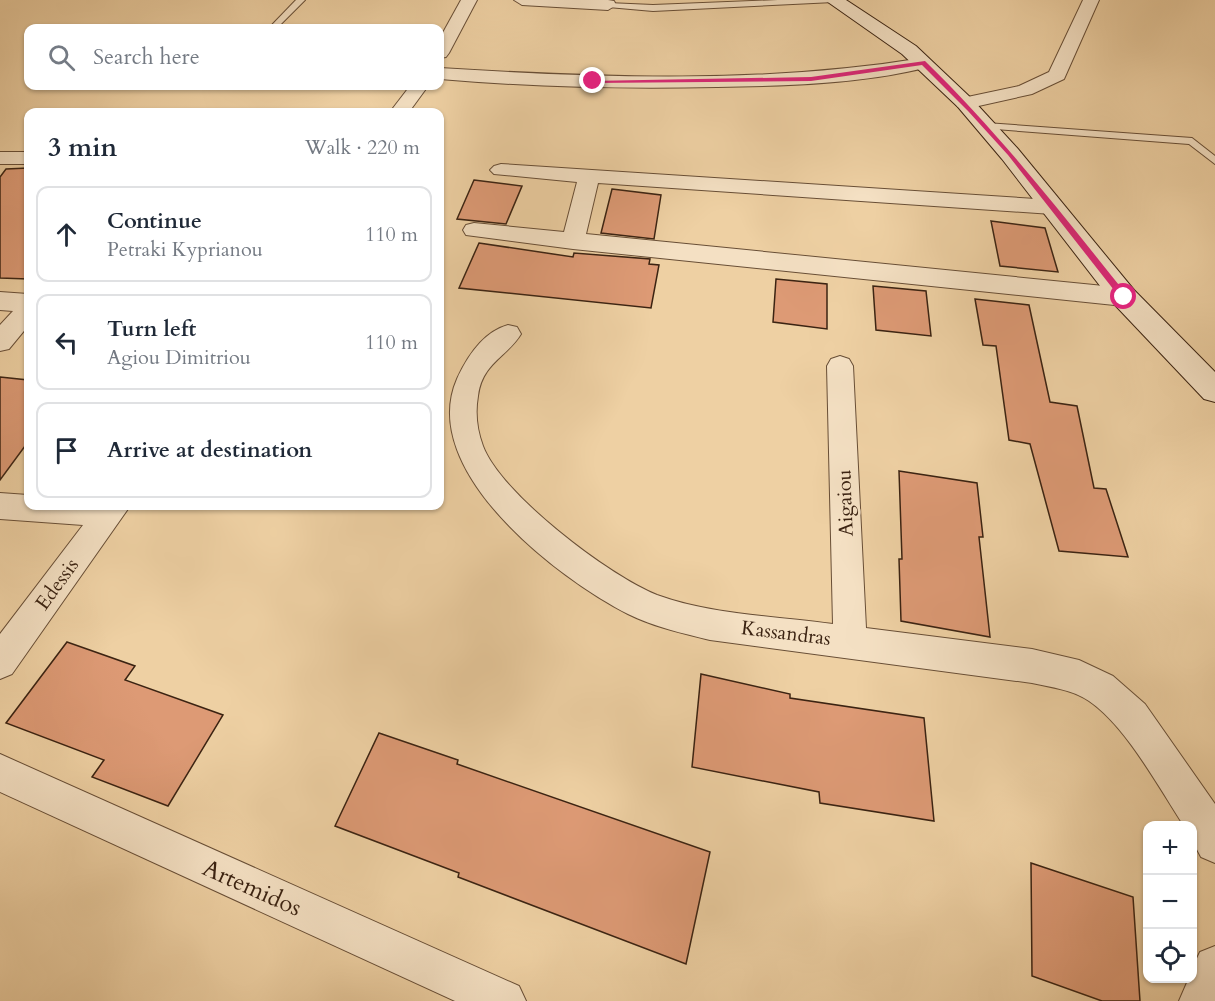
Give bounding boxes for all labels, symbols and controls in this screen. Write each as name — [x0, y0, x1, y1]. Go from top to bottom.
search box — [24, 24, 444, 90]
icon: search — [45, 41, 78, 74]
text: Search here — [93, 42, 200, 72]
route end — [579, 67, 605, 93]
text: 3 min — [48, 130, 117, 165]
text: Walk · 220 m — [305, 134, 420, 161]
text: Continue — [107, 206, 202, 236]
icon: ahead — [50, 218, 83, 251]
text: 110 m — [365, 221, 418, 248]
text: Petraki Kyprianou — [107, 236, 263, 263]
route start — [1110, 283, 1136, 309]
text: Turn left — [107, 314, 196, 344]
icon: left — [50, 326, 83, 359]
text: 110 m — [365, 329, 418, 356]
text: Agiou Dimitriou — [107, 344, 251, 371]
icon: arrive — [50, 434, 83, 467]
text: Arrive at destination — [107, 435, 312, 465]
street label: Aigaiou — [830, 469, 860, 537]
street label: Edessis — [29, 553, 85, 615]
street label: Kassandras — [740, 614, 832, 652]
map controls — [1143, 821, 1197, 983]
button: + — [1143, 821, 1197, 875]
street label: Artemidos — [197, 852, 307, 924]
button: − — [1143, 875, 1197, 929]
button: locate — [1143, 929, 1197, 983]

